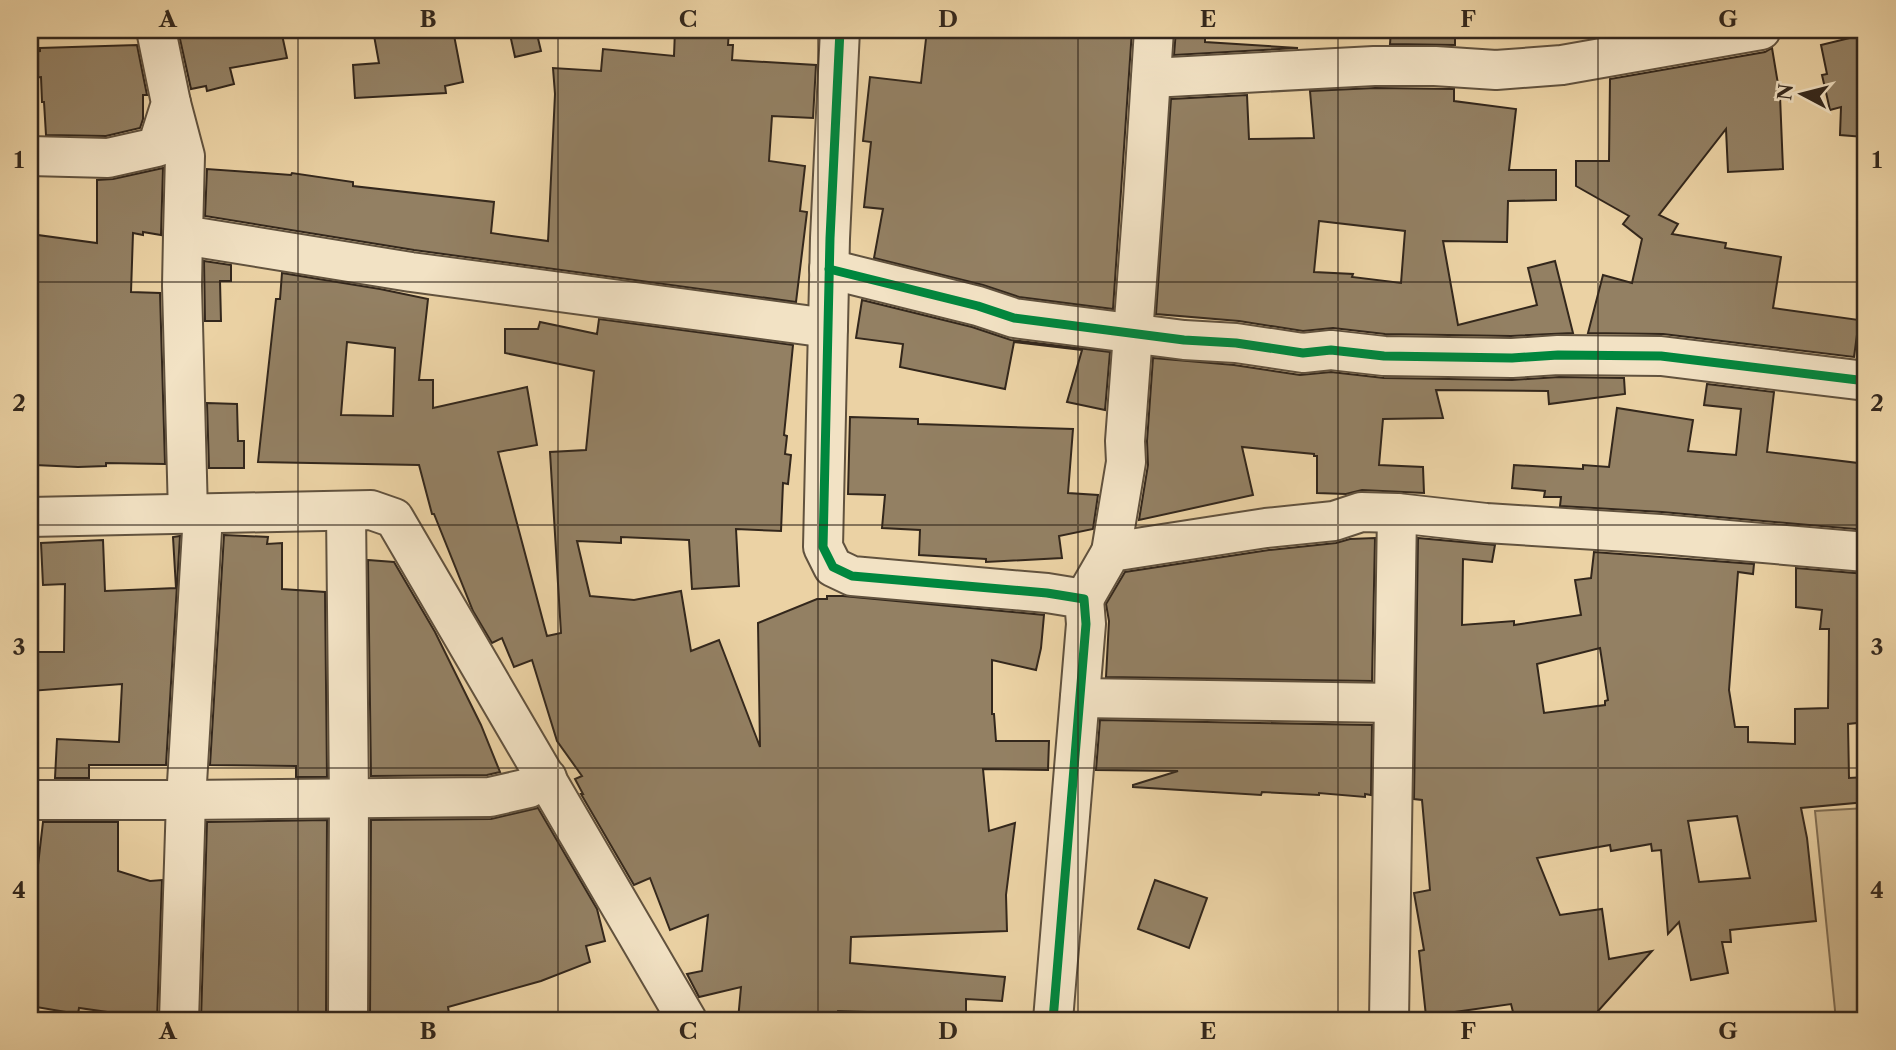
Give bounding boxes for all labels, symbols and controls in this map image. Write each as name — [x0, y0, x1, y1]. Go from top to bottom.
text: A — [158, 5, 178, 33]
text: B — [419, 5, 437, 33]
text: C — [679, 5, 697, 33]
text: D — [938, 5, 958, 33]
text: E — [1200, 5, 1216, 33]
text: F — [1460, 5, 1476, 33]
text: G — [1718, 5, 1738, 33]
north arrow — [1766, 60, 1836, 130]
text: N — [1773, 82, 1798, 102]
text: 1 — [14, 146, 25, 174]
text: 1 — [1872, 146, 1883, 174]
text: 2 — [12, 389, 26, 417]
text: 2 — [1870, 389, 1884, 417]
text: 3 — [13, 633, 26, 661]
text: 3 — [1871, 633, 1884, 661]
text: 4 — [12, 876, 26, 904]
text: 4 — [1870, 876, 1884, 904]
text: A — [158, 1017, 178, 1045]
text: B — [419, 1017, 437, 1045]
text: C — [679, 1017, 697, 1045]
text: D — [938, 1017, 958, 1045]
text: E — [1200, 1017, 1216, 1045]
text: F — [1460, 1017, 1476, 1045]
text: G — [1718, 1017, 1738, 1045]

